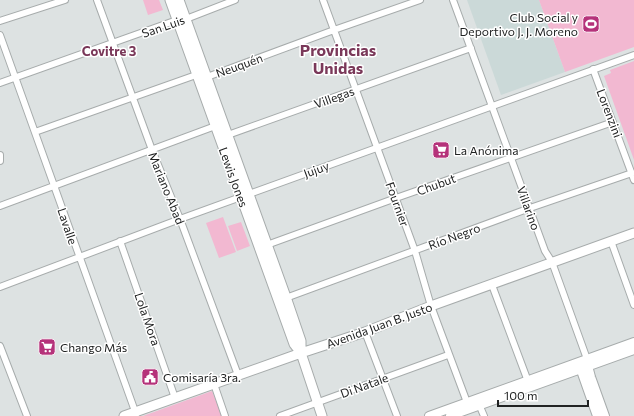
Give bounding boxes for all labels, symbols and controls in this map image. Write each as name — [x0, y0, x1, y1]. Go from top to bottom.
place label: Club Social y Deportivo J. J. Moreno — [460, 10, 578, 39]
street label: San Luis — [140, 12, 186, 40]
sports icon: Club Social y Deportivo J. J. Moreno — [581, 14, 601, 34]
district label: Provincias Unidas — [300, 40, 376, 77]
district label: Covitre 3 — [82, 43, 137, 59]
street label: Neuquén — [214, 50, 264, 80]
street label: Villegas — [312, 83, 356, 111]
street label: Lorenzini — [594, 87, 626, 139]
supermarket icon: La Anónima — [431, 140, 451, 160]
place label: La Anónima — [454, 143, 518, 157]
street label: Lewis Jones — [216, 145, 251, 209]
street label: Mariano Abad — [146, 150, 188, 226]
street label: Jujuy — [301, 158, 331, 181]
street label: Chubut — [415, 170, 458, 198]
street label: Fournier — [383, 180, 413, 228]
street label: Villarino — [515, 184, 543, 232]
street label: Lavalle — [55, 206, 81, 246]
street label: Río Negro — [426, 220, 482, 252]
street label: Lola Mora — [132, 291, 164, 347]
street label: Avenida Juan B. Justo — [324, 299, 434, 352]
supermarket icon: Chango Más — [37, 337, 57, 357]
place label: Chango Más — [60, 340, 127, 354]
public building icon: Comisaría 3ra. — [140, 367, 160, 387]
place label: Comisaría 3ra. — [163, 370, 241, 384]
street label: Di Natale — [338, 370, 390, 400]
scale bar — [498, 382, 588, 408]
text: 100 m — [504, 388, 538, 402]

